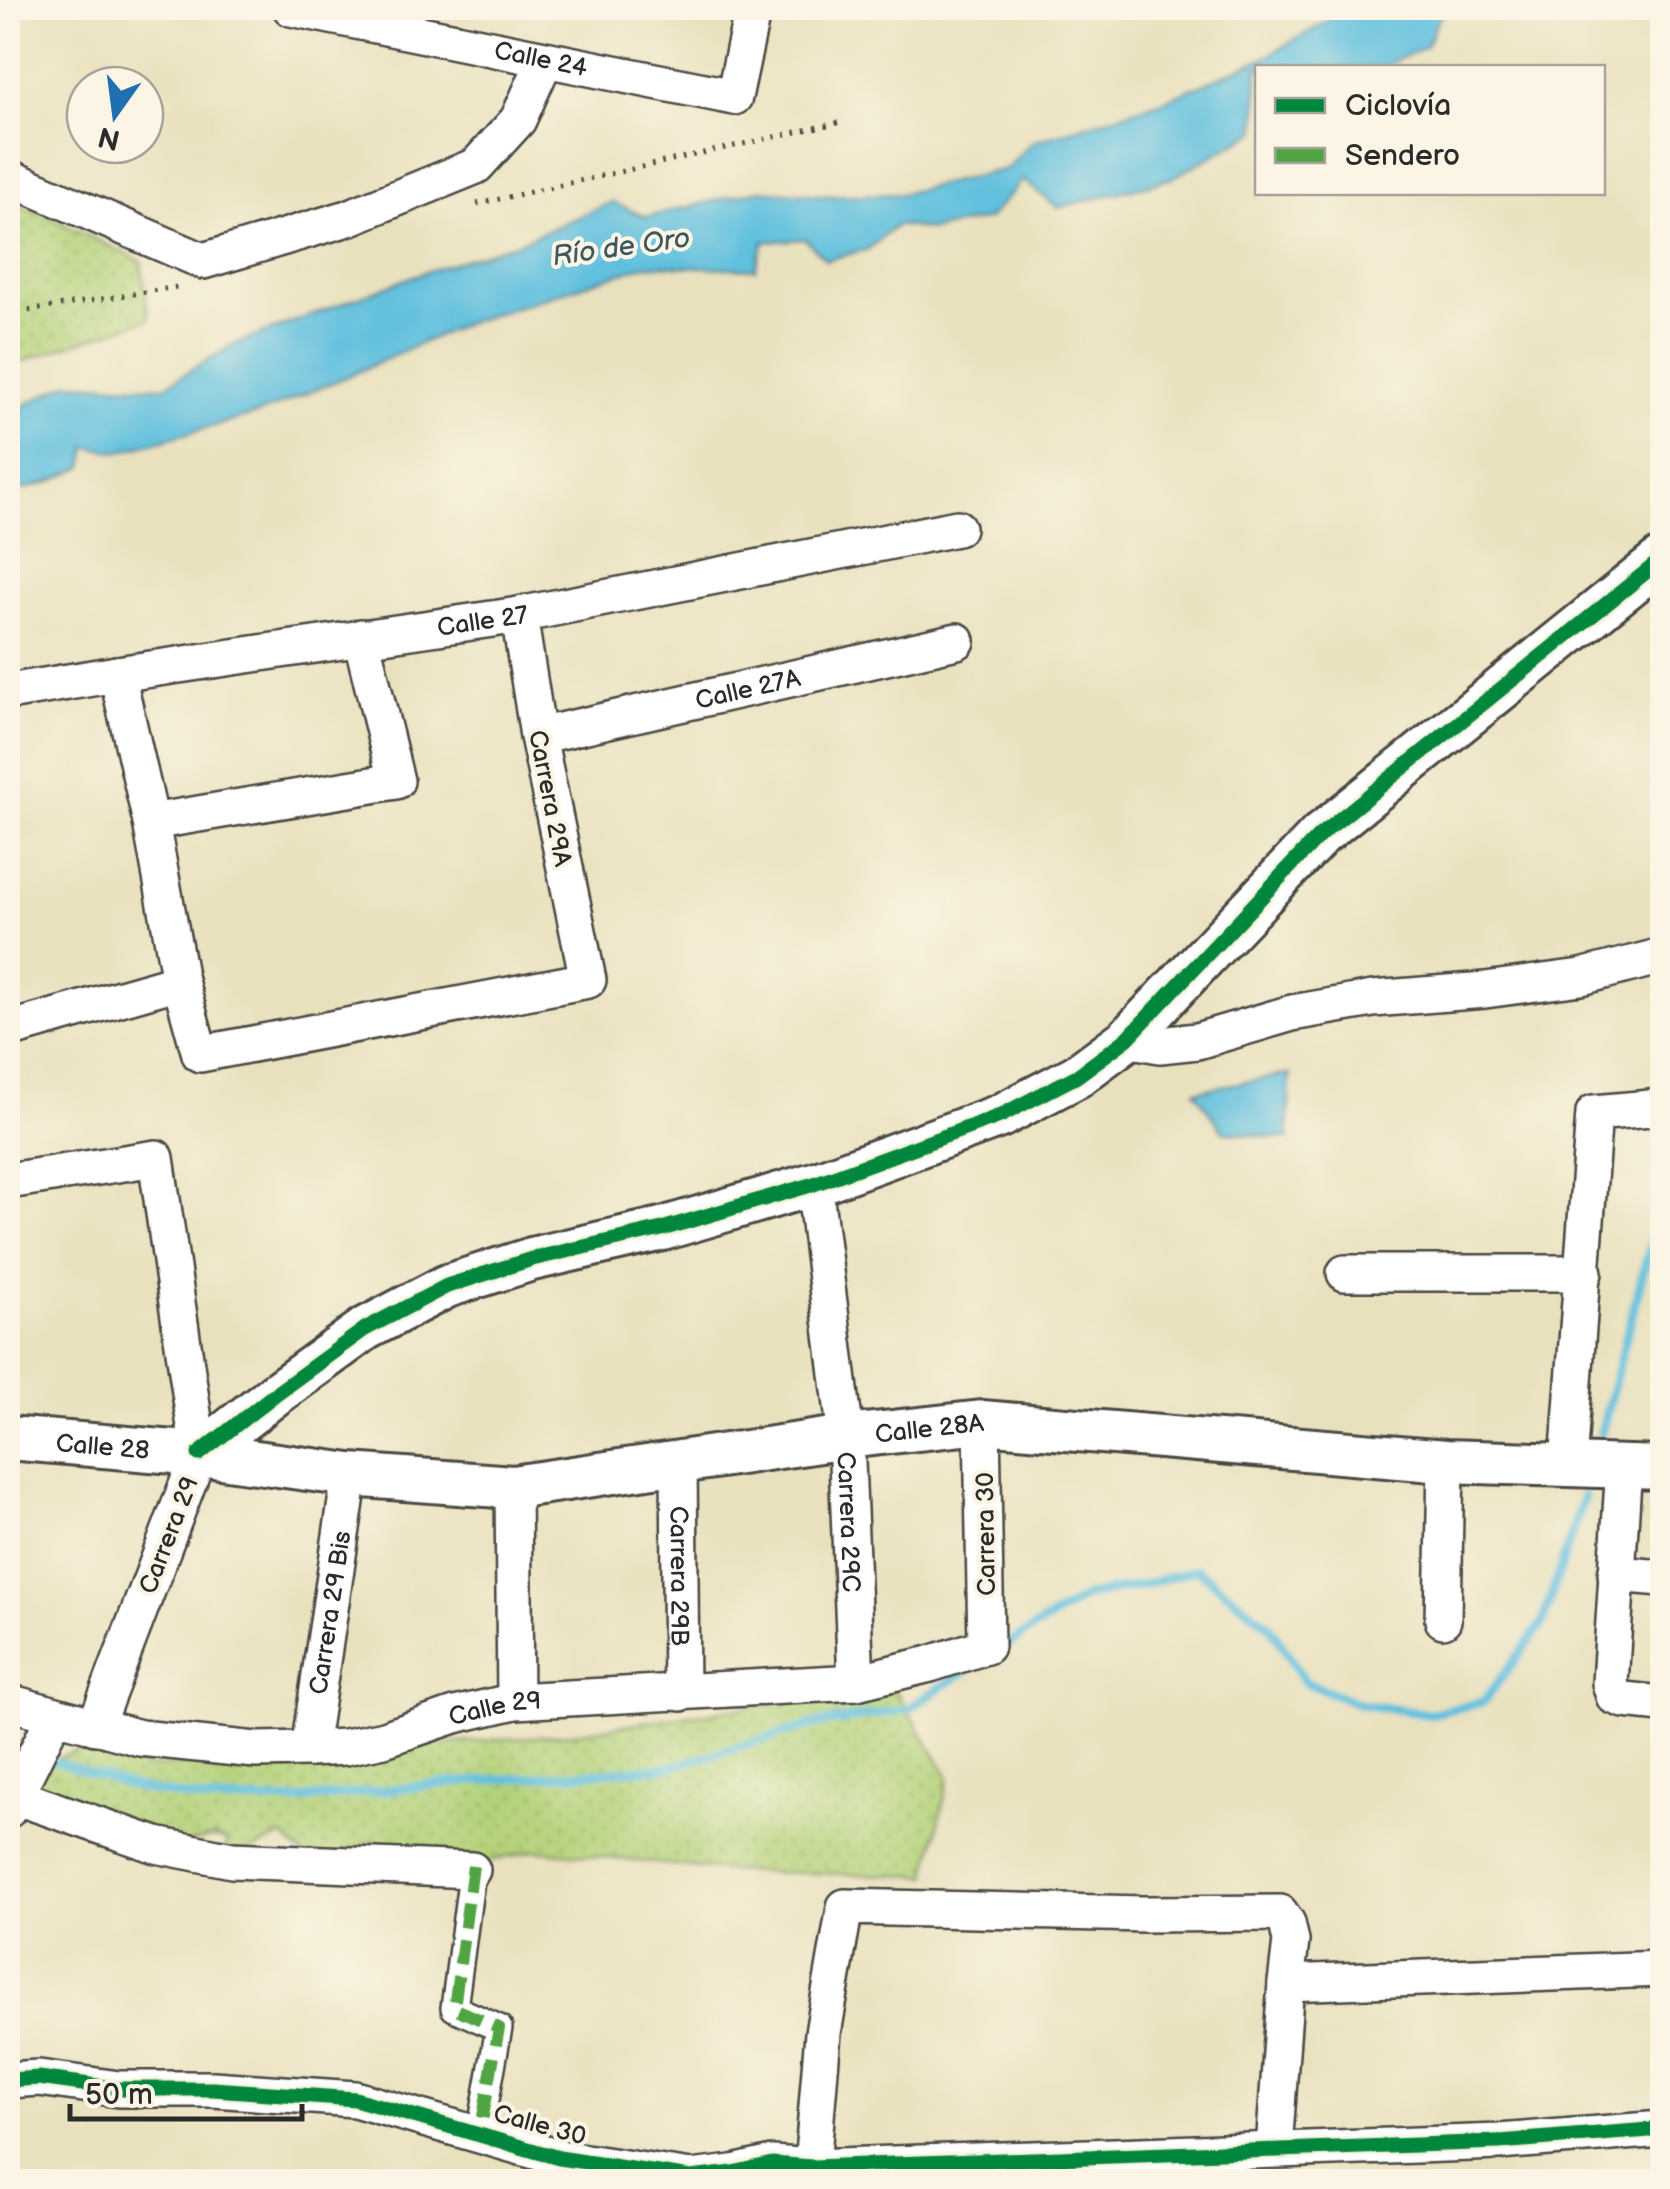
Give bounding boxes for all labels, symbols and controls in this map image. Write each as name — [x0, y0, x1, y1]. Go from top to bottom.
street label: Calle 24 — [491, 35, 590, 84]
north arrow — [65, 65, 165, 165]
legend — [1255, 65, 1605, 195]
text: Ciclovía — [1345, 88, 1451, 124]
text: N — [95, 119, 124, 156]
text: Sendero — [1345, 138, 1460, 174]
water label: Río de Oro — [550, 222, 692, 273]
street label: Calle 27 — [435, 599, 532, 644]
street label: Calle 27A — [692, 663, 804, 717]
street label: Carrera 29A — [521, 727, 578, 870]
street label: Calle 28A — [873, 1408, 986, 1451]
street label: Calle 28 — [54, 1428, 151, 1467]
street label: Carrera 29C — [830, 1451, 866, 1593]
street label: Carrera 30 — [970, 1472, 1003, 1596]
street label: Carrera 29 — [133, 1473, 206, 1598]
street label: Carrera 29B — [662, 1506, 695, 1646]
street label: Carrera 29 Bis — [303, 1529, 358, 1697]
street label: Calle 29 — [446, 1686, 542, 1733]
scale bar — [70, 2059, 302, 2121]
text: 50 m — [85, 2077, 153, 2113]
street label: Calle 30 — [490, 2098, 589, 2153]

